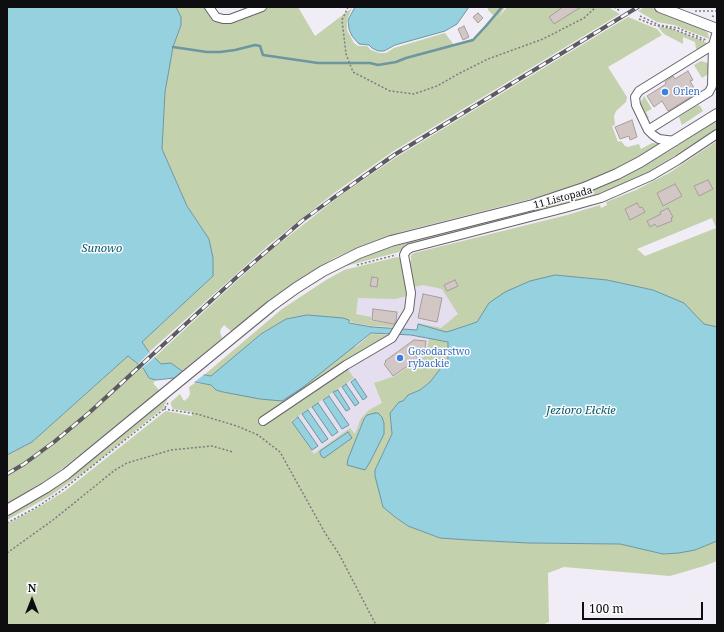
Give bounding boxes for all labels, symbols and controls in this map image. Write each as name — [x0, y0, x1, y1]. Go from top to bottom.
place label: Orlen — [673, 86, 700, 98]
marker: Orlen — [660, 87, 670, 97]
street label: 11 Listopada — [532, 184, 594, 212]
water label: Sunowo — [82, 242, 122, 256]
place label: Gosodarstwo rybackie — [408, 346, 470, 370]
marker: Gosodarstwo rybackie — [395, 353, 405, 363]
water label: Jezioro Ełckie — [546, 404, 616, 418]
north arrow — [12, 580, 52, 620]
text: N — [28, 580, 36, 595]
scale bar — [584, 594, 705, 620]
text: 100 m — [589, 600, 624, 617]

